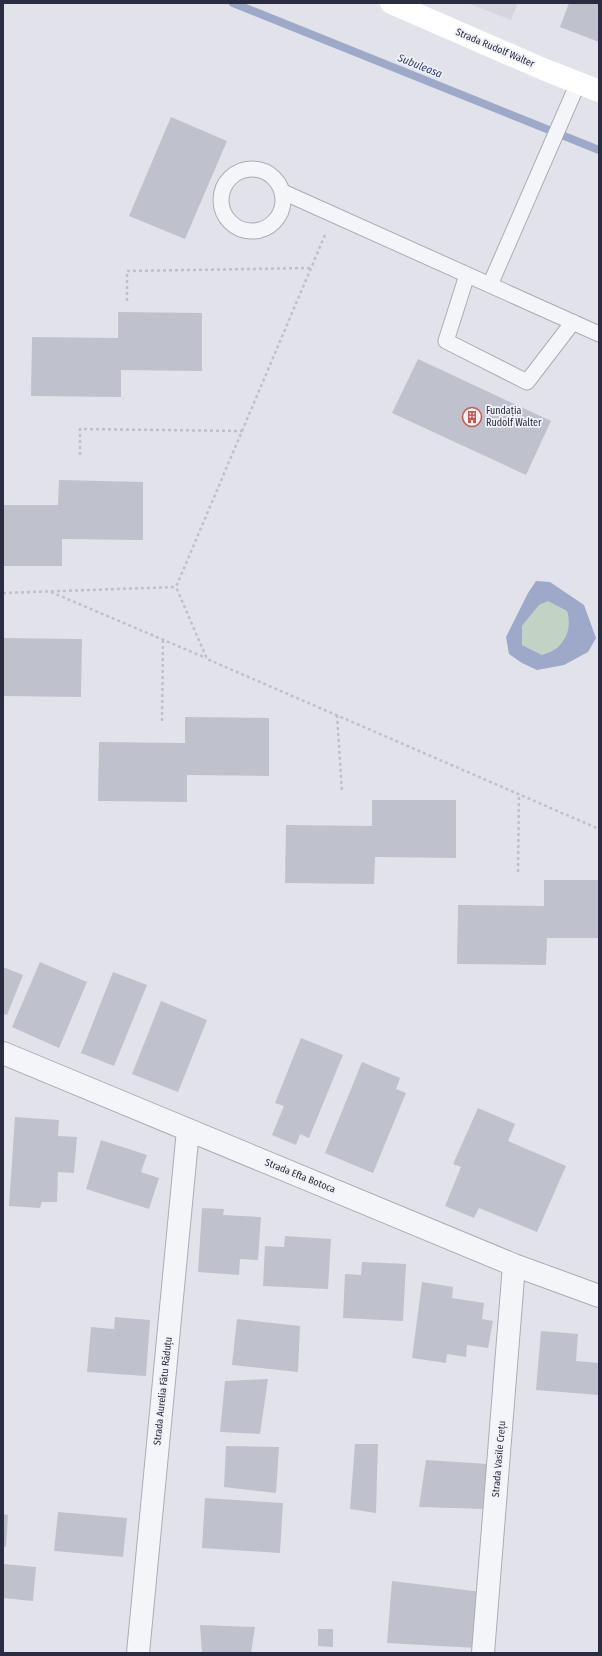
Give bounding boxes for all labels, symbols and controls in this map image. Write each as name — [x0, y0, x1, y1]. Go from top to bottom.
street label: Strada Rudolf Walter — [454, 26, 537, 70]
water label: Subuleasa — [395, 51, 444, 81]
place label: Fundația Rudolf Walter — [486, 405, 542, 429]
building icon: Fundația Rudolf Walter — [461, 406, 483, 428]
street label: Strada Efta Botoca — [263, 1156, 337, 1196]
street label: Strada Aurelia Fătu Răduțu — [151, 1336, 175, 1446]
street label: Strada Vasile Crețu — [490, 1420, 508, 1498]

